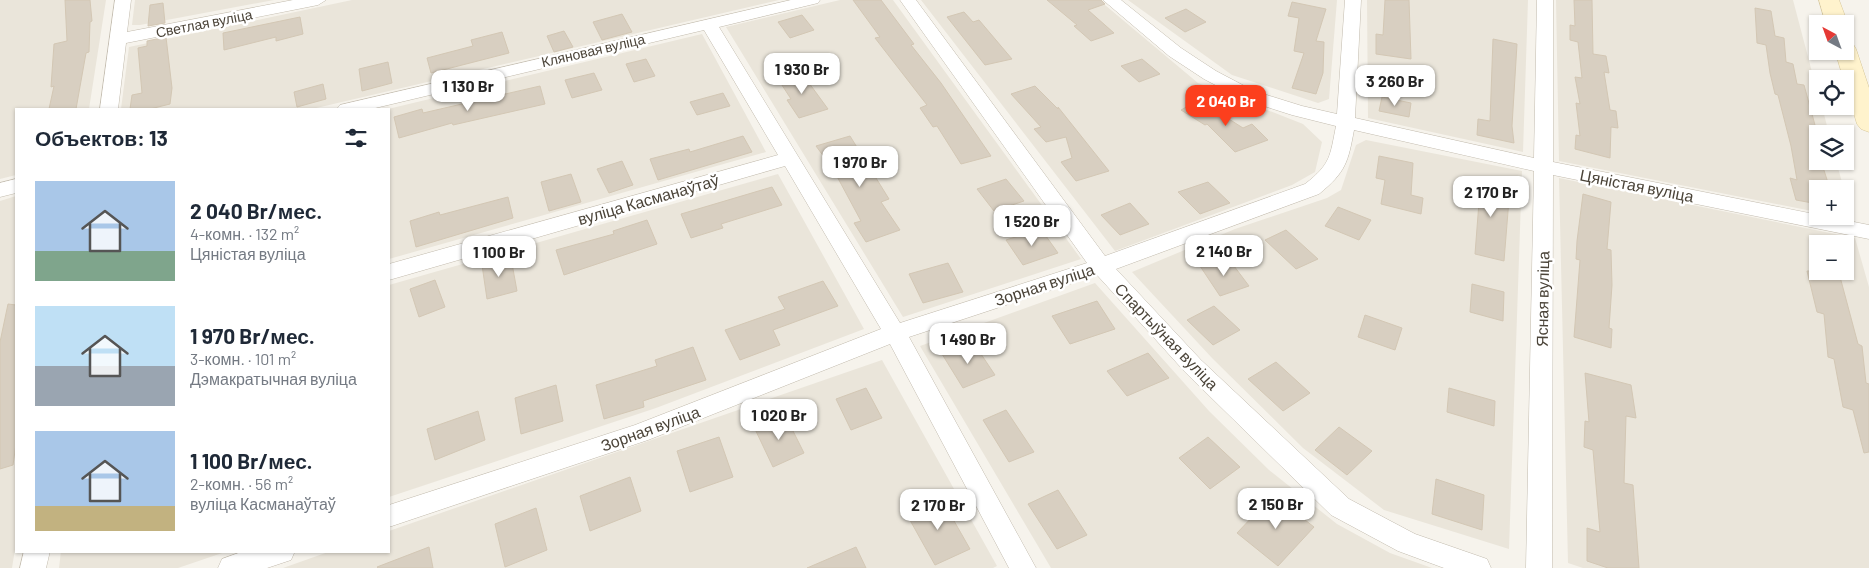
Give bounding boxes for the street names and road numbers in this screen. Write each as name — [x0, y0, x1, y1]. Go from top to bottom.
street label: Светлая вуліца — [154, 5, 254, 41]
street label: Кляновая вуліца — [540, 30, 647, 70]
street label: Цяністая вуліца — [1578, 165, 1696, 205]
street label: вуліца Касманаўтаў — [575, 170, 721, 228]
street label: Ясная вуліца — [1532, 251, 1552, 347]
street label: Зорная вуліца — [992, 259, 1096, 309]
street label: Спартыўная вуліца — [1111, 279, 1223, 393]
street label: Зорная вуліца — [598, 401, 702, 455]

